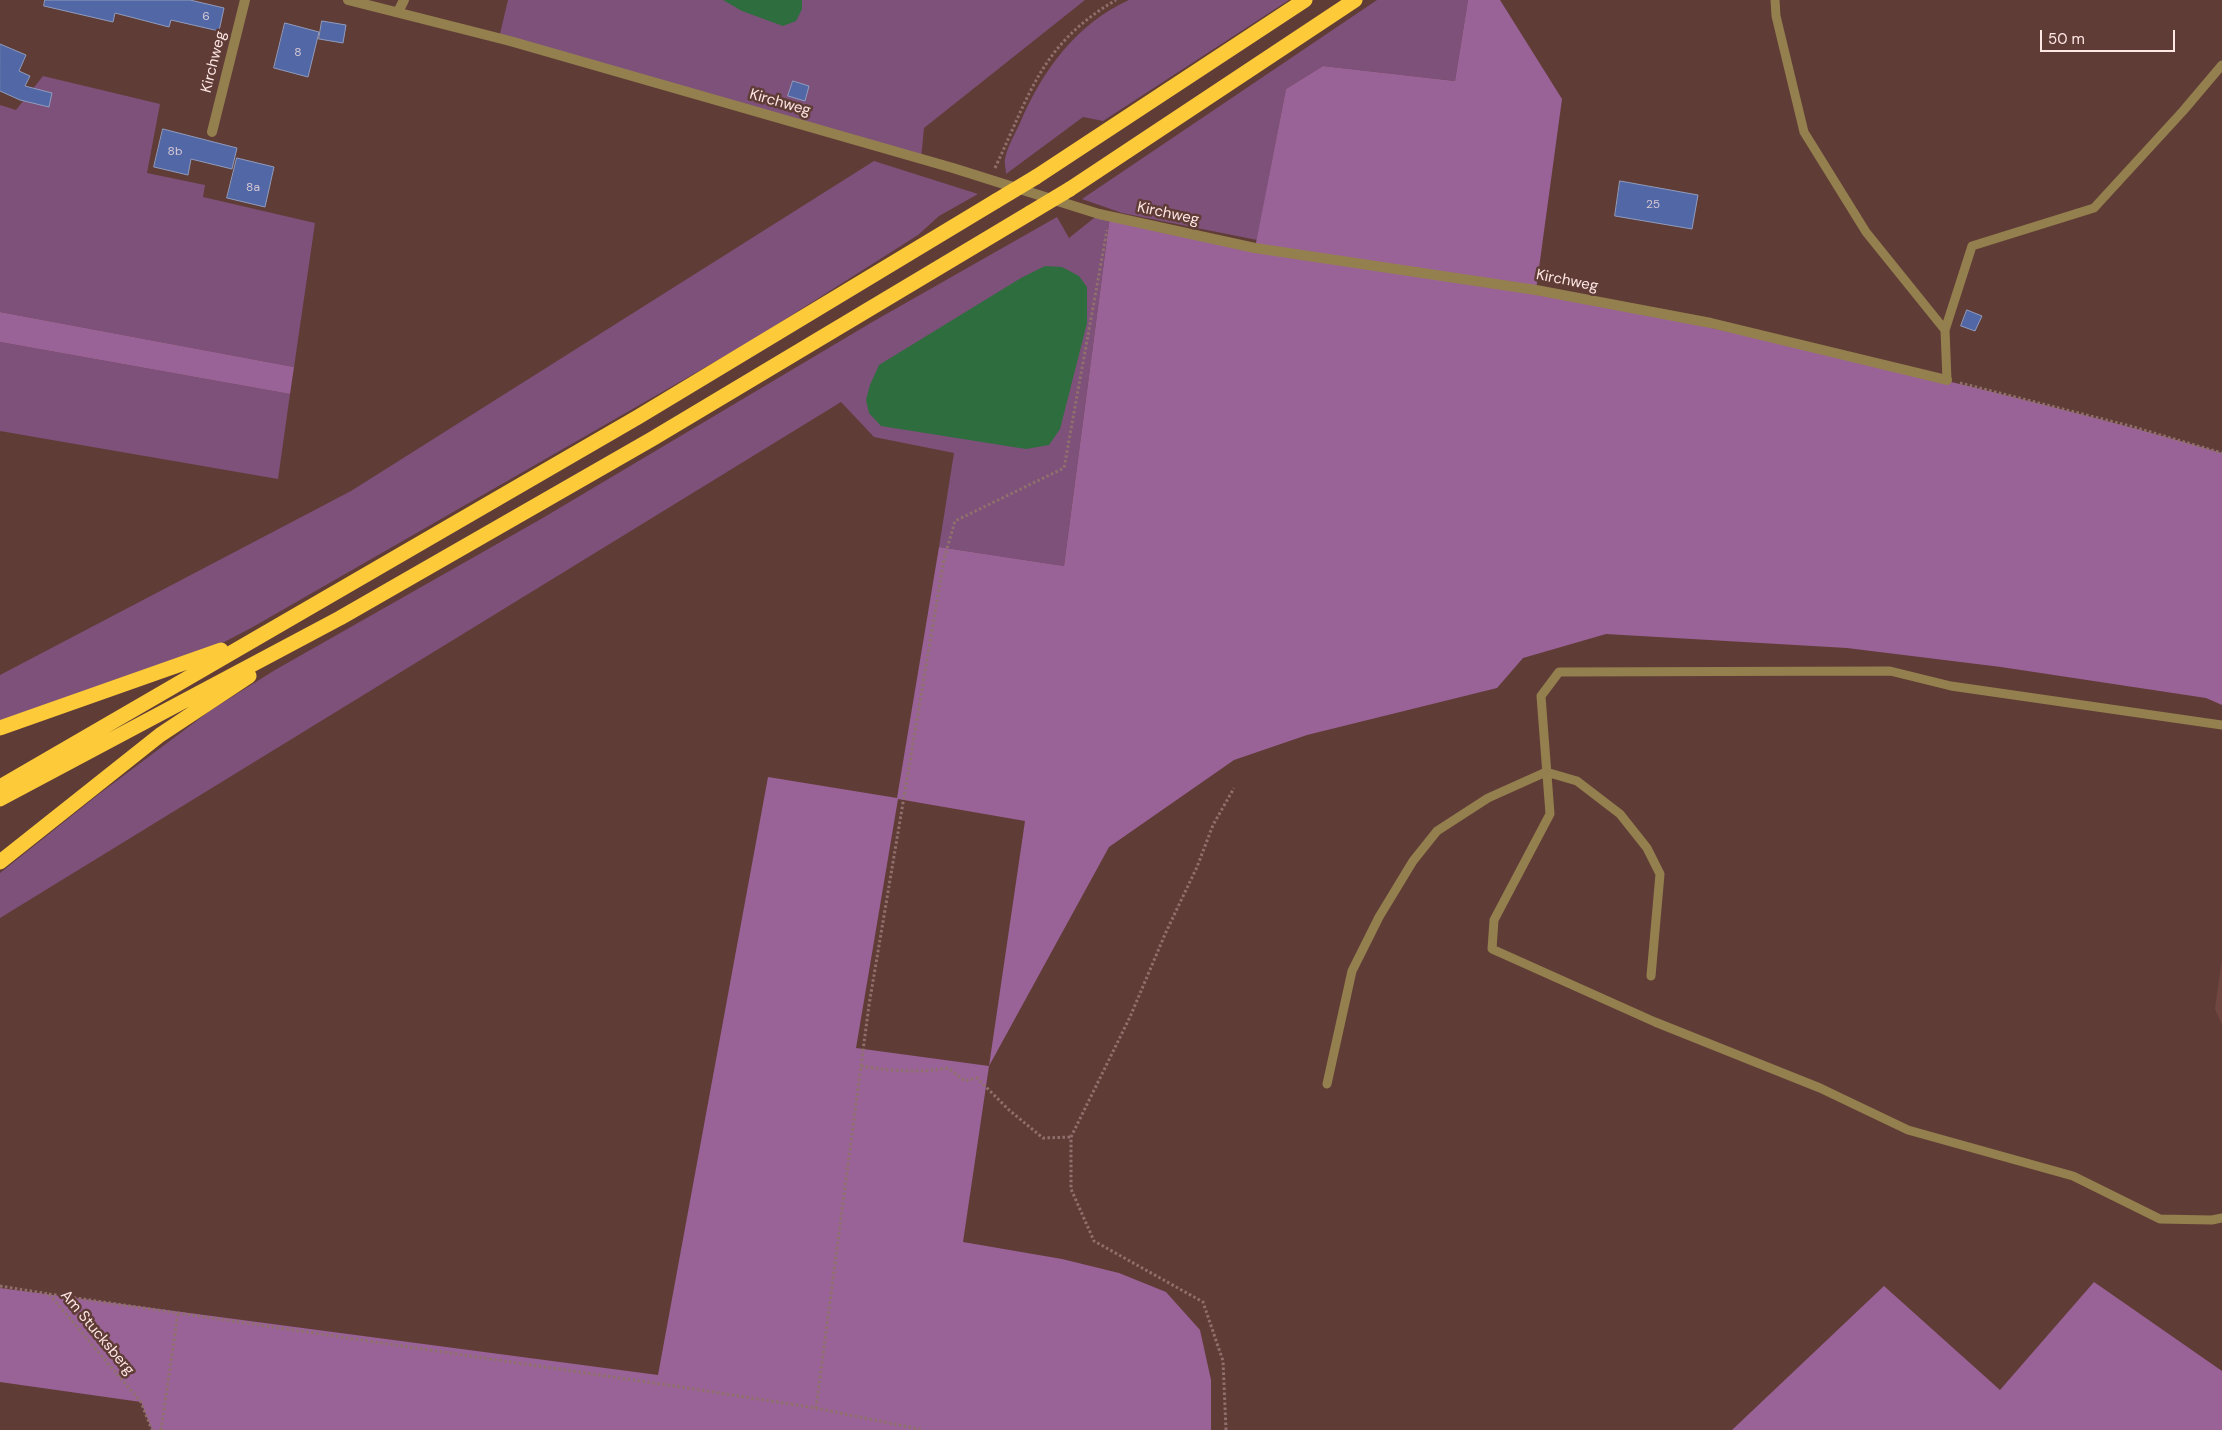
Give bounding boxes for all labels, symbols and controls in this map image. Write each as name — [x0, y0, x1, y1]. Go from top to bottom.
house number: 6 — [202, 10, 210, 24]
scale bar — [2042, 20, 2177, 52]
street label: Kirchweg — [198, 29, 230, 95]
text: 50 m — [2048, 29, 2085, 49]
house number: 8 — [294, 46, 302, 60]
street label: Kirchweg — [747, 86, 813, 120]
house number: 8b — [168, 145, 182, 159]
house number: 8a — [246, 181, 260, 195]
house number: 25 — [1646, 198, 1660, 212]
street label: Kirchweg — [1135, 199, 1201, 229]
street label: Kirchweg — [1534, 266, 1600, 296]
street label: Am Stucksberg — [56, 1287, 138, 1379]

